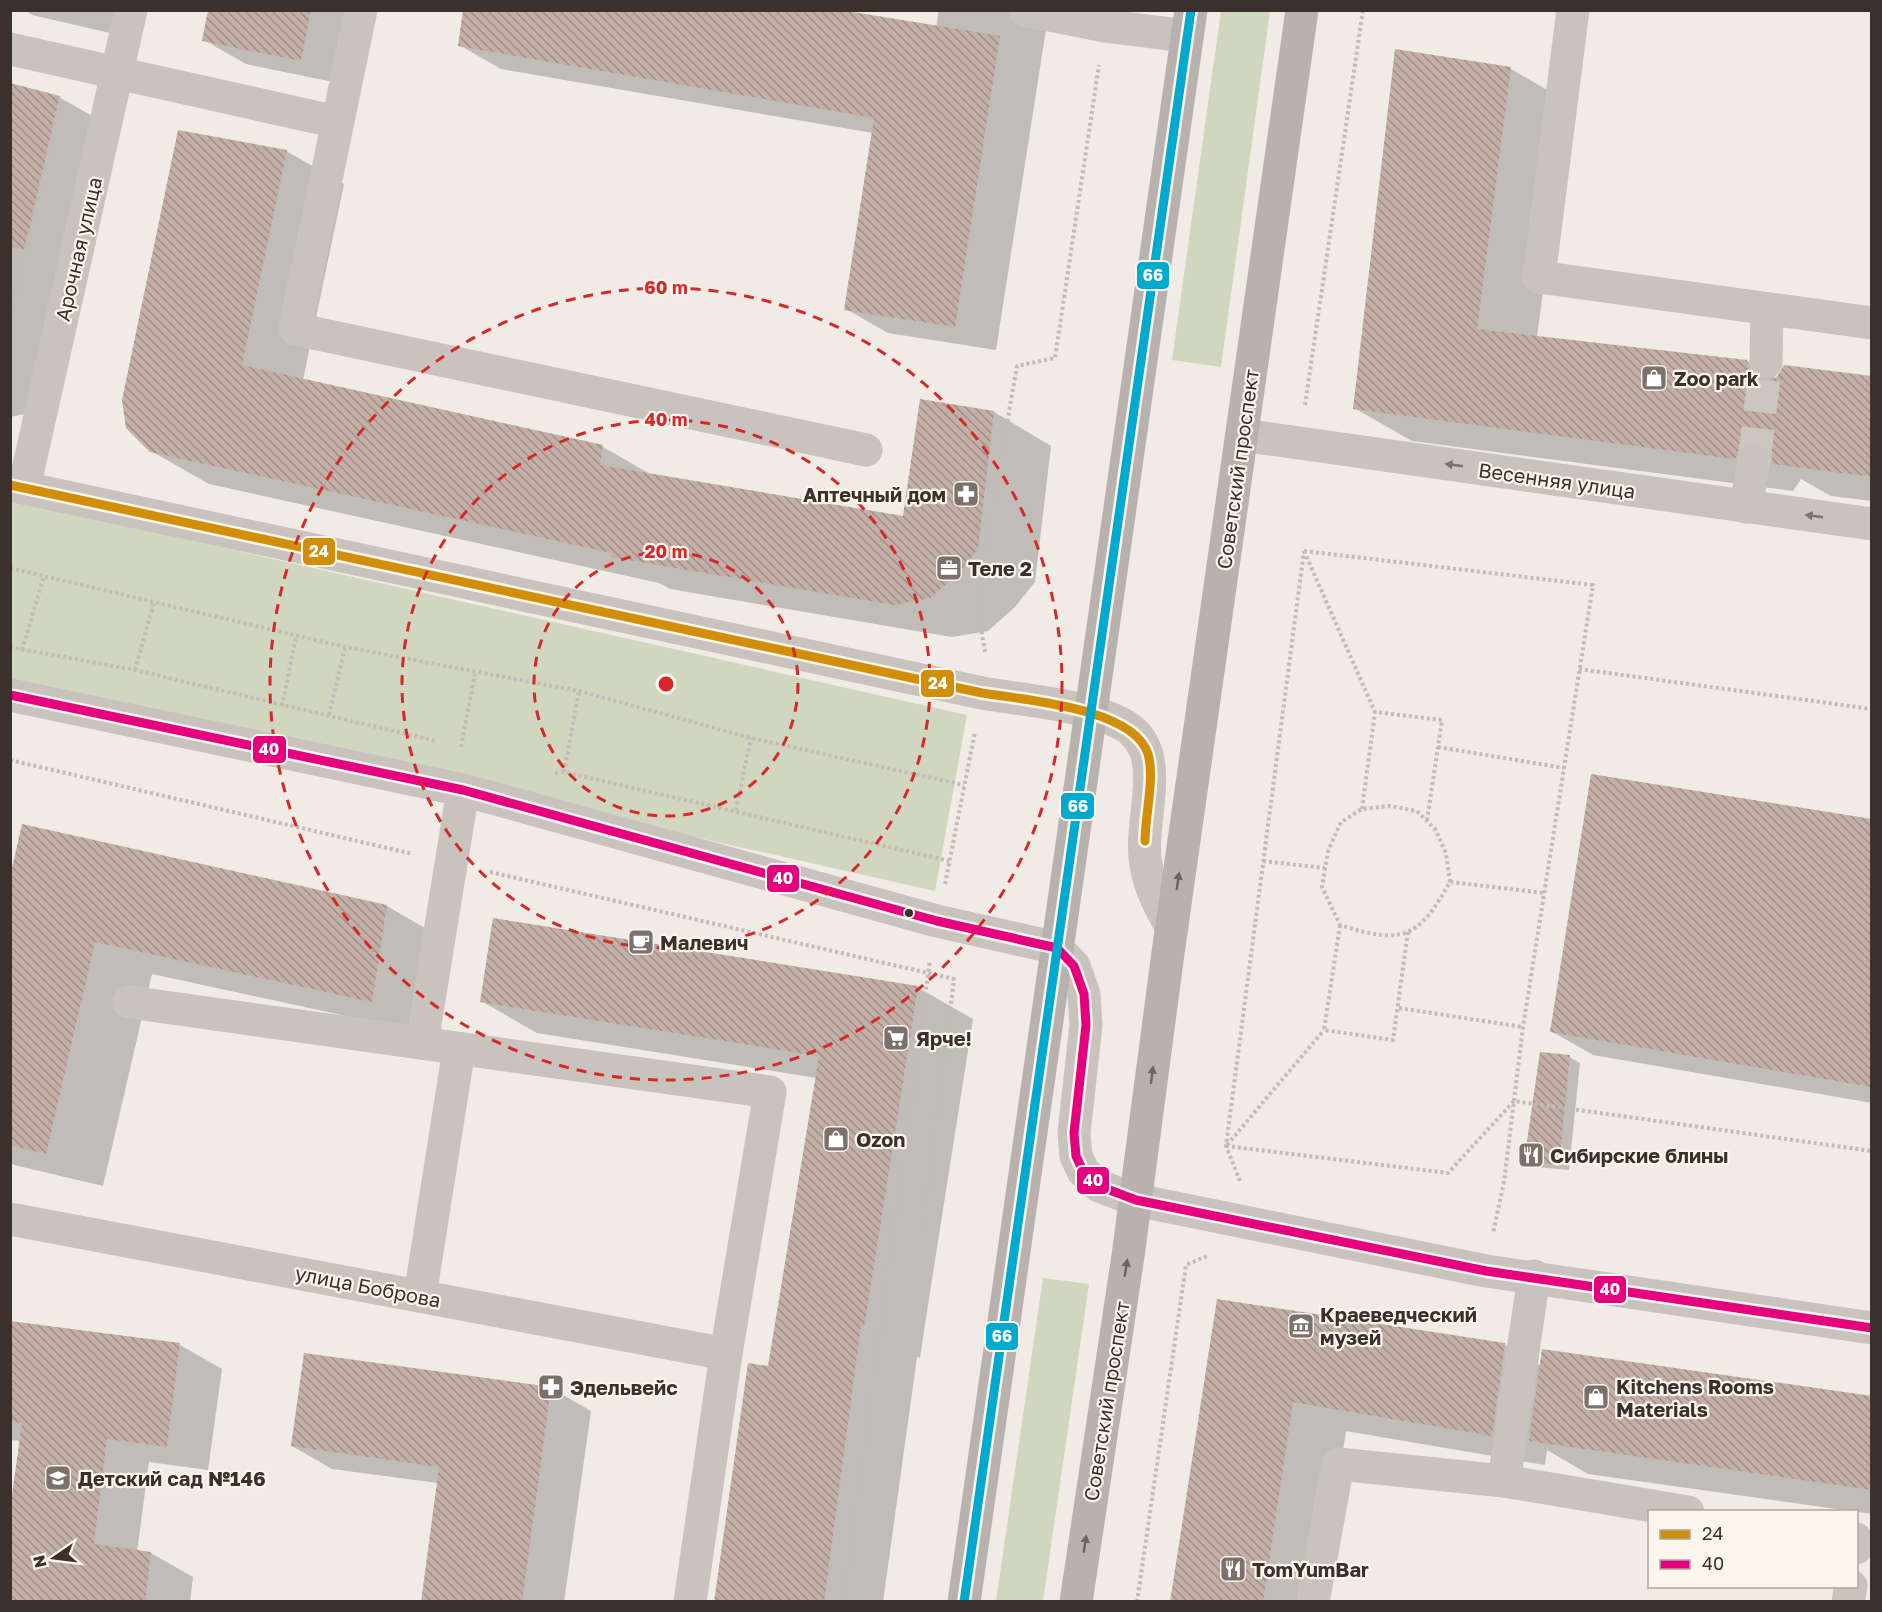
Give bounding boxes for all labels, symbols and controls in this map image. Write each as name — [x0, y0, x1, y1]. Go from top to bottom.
street label: Арочная улица — [50, 175, 106, 323]
line badge: 66 — [1136, 261, 1170, 290]
text: 66 — [1143, 265, 1163, 285]
text: 60 m — [644, 276, 688, 298]
shop icon: Zoo park — [1639, 363, 1669, 393]
place label: Zoo park — [1674, 366, 1759, 390]
street label: Советский проспект — [1211, 367, 1263, 571]
text: 40 m — [644, 408, 688, 430]
street label: Весенняя улица — [1477, 457, 1637, 503]
one-way arrow — [1445, 461, 1464, 470]
pharmacy icon: Аптечный дом — [951, 479, 981, 509]
place label: Аптечный дом — [803, 482, 946, 506]
one-way arrow — [1804, 512, 1823, 521]
line badge: 24 — [302, 537, 336, 566]
text: 20 m — [645, 540, 687, 562]
text: 24 — [309, 541, 329, 561]
office icon: Теле 2 — [934, 553, 964, 583]
place label: Теле 2 — [968, 556, 1032, 580]
line badge: 24 — [920, 669, 955, 698]
text: 24 — [928, 673, 948, 693]
centre of rings — [656, 674, 676, 694]
line badge: 40 — [252, 735, 287, 764]
text: 40 — [259, 739, 279, 759]
line badge: 66 — [1060, 792, 1095, 820]
text: 66 — [1068, 796, 1088, 816]
line badge: 40 — [766, 864, 800, 893]
text: 40 — [773, 868, 793, 888]
one-way arrow — [1174, 872, 1183, 891]
unlabelled marker — [903, 907, 915, 919]
cafe icon: Малевич — [626, 927, 656, 957]
place label: Малевич — [660, 930, 748, 954]
supermarket icon: Ярче! — [881, 1023, 911, 1053]
place label: Ярче! — [916, 1026, 972, 1050]
one-way arrow — [1148, 1065, 1157, 1084]
shop icon: Ozon — [821, 1124, 851, 1154]
place label: Ozon — [856, 1127, 905, 1151]
restaurant icon: Сибирские блины — [1516, 1140, 1546, 1170]
place label: Сибирские блины — [1550, 1143, 1729, 1167]
line badge: 40 — [1076, 1166, 1110, 1195]
text: 40 — [1083, 1170, 1103, 1190]
one-way arrow — [1122, 1258, 1131, 1277]
street label: улица Боброва — [293, 1260, 443, 1312]
line badge: 40 — [1593, 1275, 1627, 1304]
text: 40 — [1600, 1279, 1620, 1299]
street label: Советский проспект — [1078, 1299, 1134, 1503]
place label: Краеведческий музей — [1320, 1302, 1477, 1349]
museum icon: Краеведческий музей — [1286, 1311, 1316, 1341]
line badge: 66 — [985, 1322, 1019, 1351]
text: 66 — [992, 1326, 1012, 1346]
pharmacy icon: Эдельвейс — [536, 1372, 566, 1402]
place label: Kitchens Rooms Materials — [1616, 1374, 1774, 1421]
place label: Эдельвейс — [570, 1375, 678, 1399]
shop icon: Kitchens Rooms Materials — [1581, 1382, 1611, 1412]
school or university icon: Детский сад №146 — [43, 1463, 73, 1493]
place label: Детский сад №146 — [78, 1466, 266, 1490]
legend — [1648, 1510, 1858, 1588]
text: 24 — [1702, 1522, 1723, 1544]
north arrow — [24, 1528, 84, 1588]
one-way arrow — [1080, 1534, 1089, 1553]
text: 40 — [1702, 1552, 1724, 1574]
text: N — [28, 1553, 51, 1570]
restaurant icon: TomYumBar — [1218, 1554, 1248, 1584]
place label: TomYumBar — [1252, 1557, 1369, 1581]

